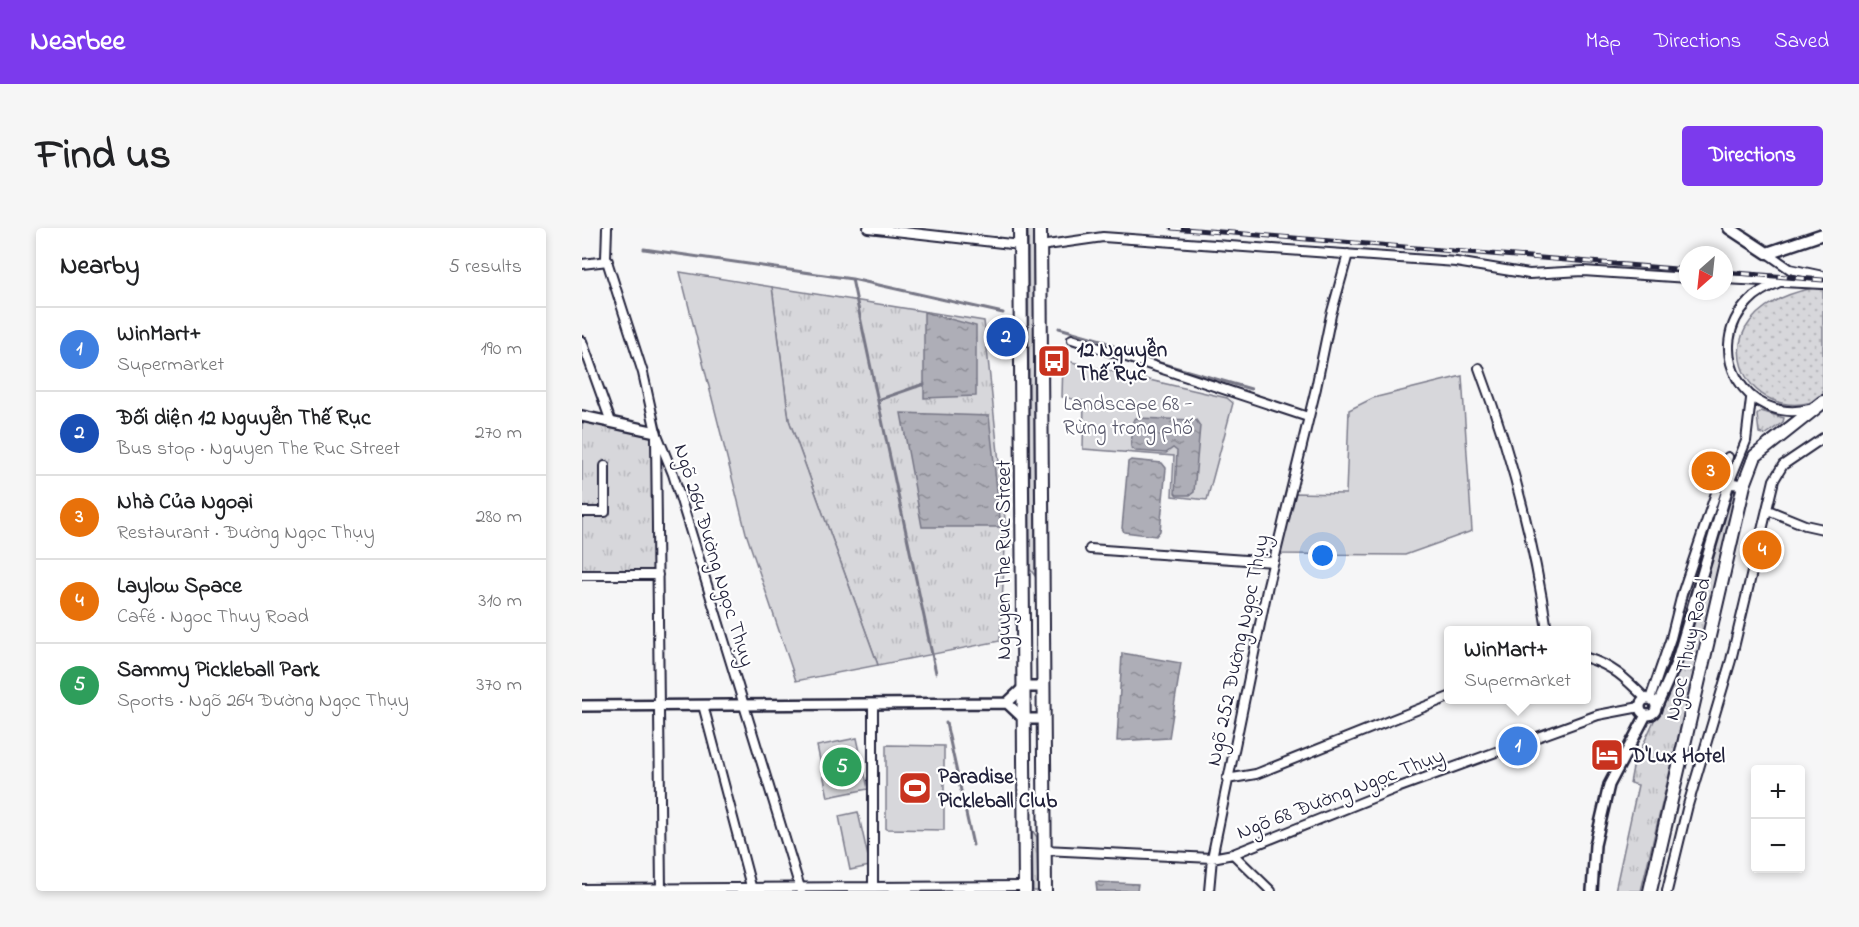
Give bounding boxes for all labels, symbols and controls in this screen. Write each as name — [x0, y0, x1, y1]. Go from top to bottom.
text: Nearbee — [30, 22, 125, 63]
text: Map — [1585, 27, 1621, 57]
text: Directions — [1654, 27, 1741, 57]
text: Saved — [1774, 27, 1829, 57]
text: Find us — [36, 126, 171, 187]
button: Directions — [1682, 126, 1823, 186]
north arrow — [1679, 246, 1733, 300]
text: Nearby — [60, 248, 139, 286]
text: 5 results — [449, 253, 522, 282]
pin: 2 — [986, 314, 1026, 360]
text: WinMart+ — [117, 319, 201, 351]
text: 1 — [76, 335, 83, 364]
text: 190 m — [480, 335, 522, 364]
place label: 12 Nguyễn Thế Rục — [1077, 336, 1167, 390]
bus stop icon: 12 Nguyễn Thế Rục — [1036, 343, 1072, 379]
text: Supermarket — [117, 351, 224, 380]
park label: Landscape 68 - Rừng trong phố — [1063, 390, 1193, 446]
text: Đối diện 12 Nguyễn Thế Rục — [117, 403, 371, 435]
text: 2 — [75, 419, 84, 448]
text: 270 m — [475, 419, 522, 448]
text: Bus stop · Nguyen The Ruc Street — [117, 435, 400, 464]
street label: Ngõ 264 Đường Ngọc Thụy — [663, 441, 761, 671]
pin: 3 — [1692, 448, 1730, 494]
street label: Nguyen The Ruc Street — [990, 460, 1022, 660]
text: Nhà Của Ngoại — [117, 487, 253, 519]
text: 3 — [75, 503, 84, 532]
text: 280 m — [475, 503, 522, 532]
text: Restaurant · Đường Ngọc Thụy — [117, 519, 375, 548]
pin: 4 — [1742, 528, 1782, 572]
street label: Ngõ 252 Đường Ngọc Thụy — [1200, 532, 1280, 769]
your location — [1308, 541, 1337, 570]
text: Laylow Space — [117, 571, 242, 603]
street label: Ngoc Thuy Road — [1658, 575, 1722, 724]
text: 4 — [75, 587, 84, 616]
text: 310 m — [478, 587, 522, 616]
text: Café · Ngoc Thuy Road — [117, 603, 309, 632]
popup — [1444, 626, 1591, 704]
text: WinMart+ — [1464, 635, 1548, 667]
text: Sammy Pickleball Park — [117, 655, 319, 687]
text: Supermarket — [1464, 667, 1571, 696]
text: 5 — [74, 671, 85, 700]
text: 370 m — [476, 671, 522, 700]
text: Sports · Ngõ 264 Đường Ngọc Thụy — [117, 687, 409, 716]
pin: 1 — [1498, 724, 1538, 768]
hotel icon: D'Lux Hotel — [1589, 737, 1625, 773]
street label: Ngõ 68 Đường Ngọc Thụy — [1233, 741, 1450, 850]
place label: D'Lux Hotel — [1629, 742, 1726, 772]
pin: 5 — [822, 744, 862, 790]
place label: Paradise Pickleball Club — [938, 763, 1058, 817]
map controls — [1751, 765, 1805, 873]
button: + — [1751, 765, 1805, 819]
sports icon: Paradise Pickleball Club — [897, 770, 933, 806]
button: − — [1751, 819, 1805, 873]

